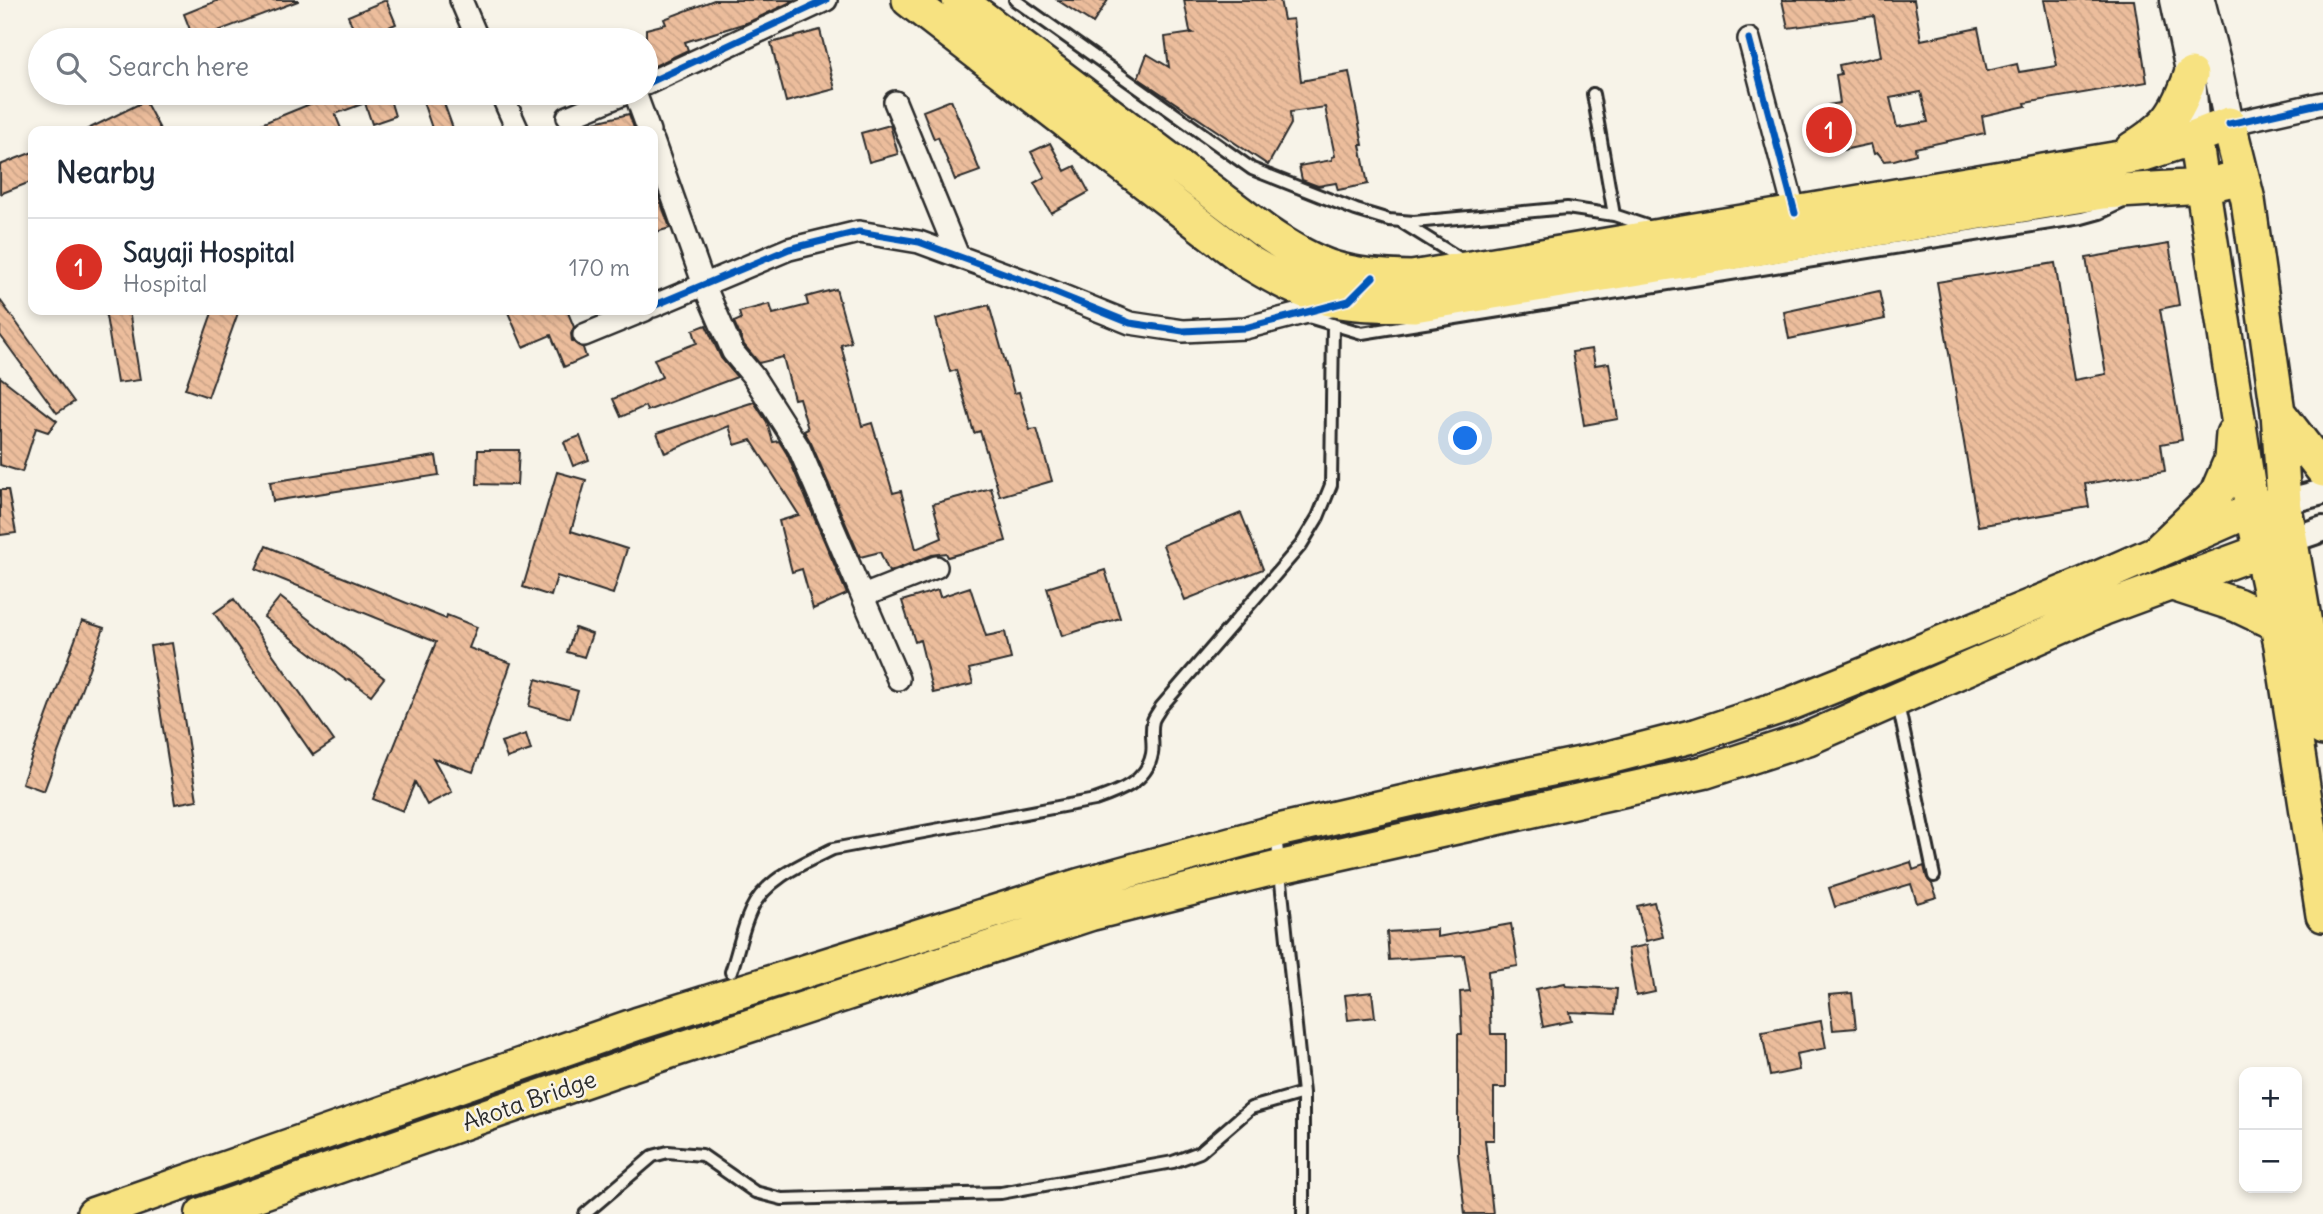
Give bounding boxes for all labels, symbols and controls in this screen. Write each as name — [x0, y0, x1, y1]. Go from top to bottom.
search box — [28, 28, 658, 105]
icon: search — [52, 48, 90, 86]
text: Search here — [108, 50, 249, 83]
pin: 1 — [1806, 104, 1852, 156]
text: Nearby — [56, 153, 156, 191]
text: Sayaji Hospital — [123, 236, 295, 269]
text: 1 — [74, 253, 84, 282]
text: 170 m — [569, 253, 630, 282]
text: Hospital — [123, 269, 207, 298]
your location — [1448, 421, 1482, 455]
street label: Akota Bridge — [458, 1063, 600, 1137]
map controls — [2239, 1067, 2302, 1193]
button: + — [2239, 1067, 2302, 1130]
button: − — [2239, 1130, 2302, 1193]

